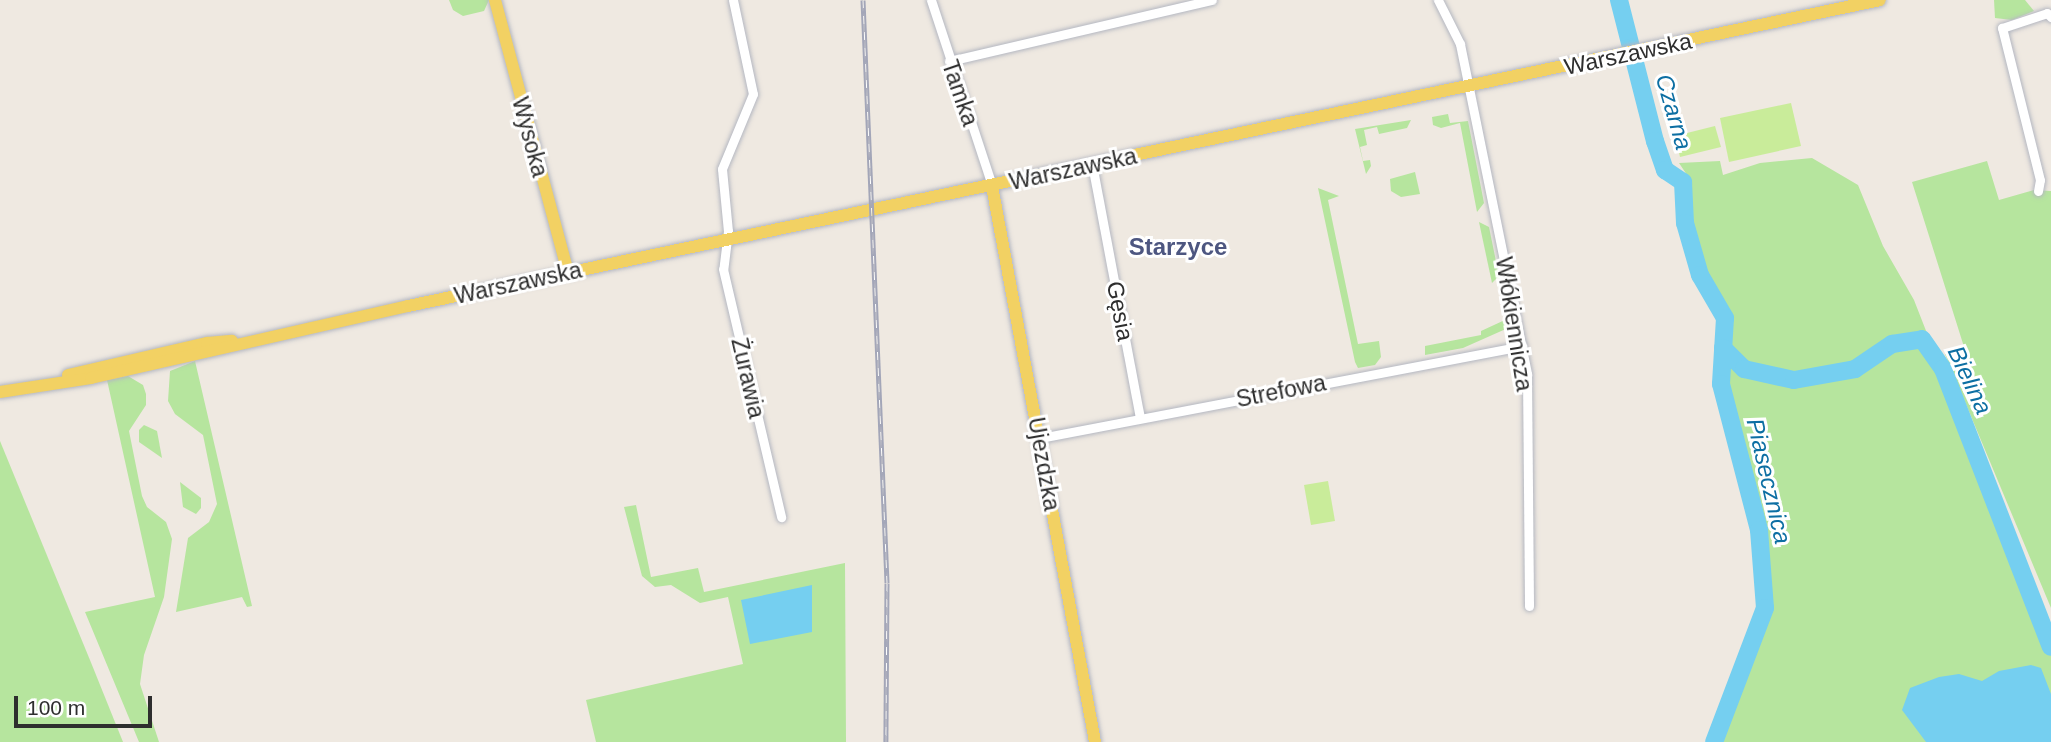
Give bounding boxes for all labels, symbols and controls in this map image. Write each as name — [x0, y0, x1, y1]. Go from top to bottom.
street label: Warszawska — [1562, 27, 1694, 81]
street label: Tamka — [936, 56, 984, 130]
water label: Czarna — [1649, 71, 1699, 153]
street label: Wysoka — [506, 94, 554, 180]
street label: Warszawska — [1007, 142, 1139, 196]
district label: Starzyce — [1129, 233, 1227, 261]
street label: Włókiennicza — [1490, 255, 1538, 393]
street label: Warszawska — [452, 256, 584, 310]
street label: Gęsia — [1101, 279, 1139, 343]
street label: Żurawia — [725, 335, 771, 421]
water label: Bielina — [1942, 341, 1998, 419]
street label: Strefowa — [1234, 369, 1328, 413]
street label: Ujezdzka — [1022, 415, 1066, 513]
water label: Piasecznica — [1741, 415, 1797, 547]
scale bar — [18, 682, 156, 726]
text: 100 m — [27, 696, 85, 719]

